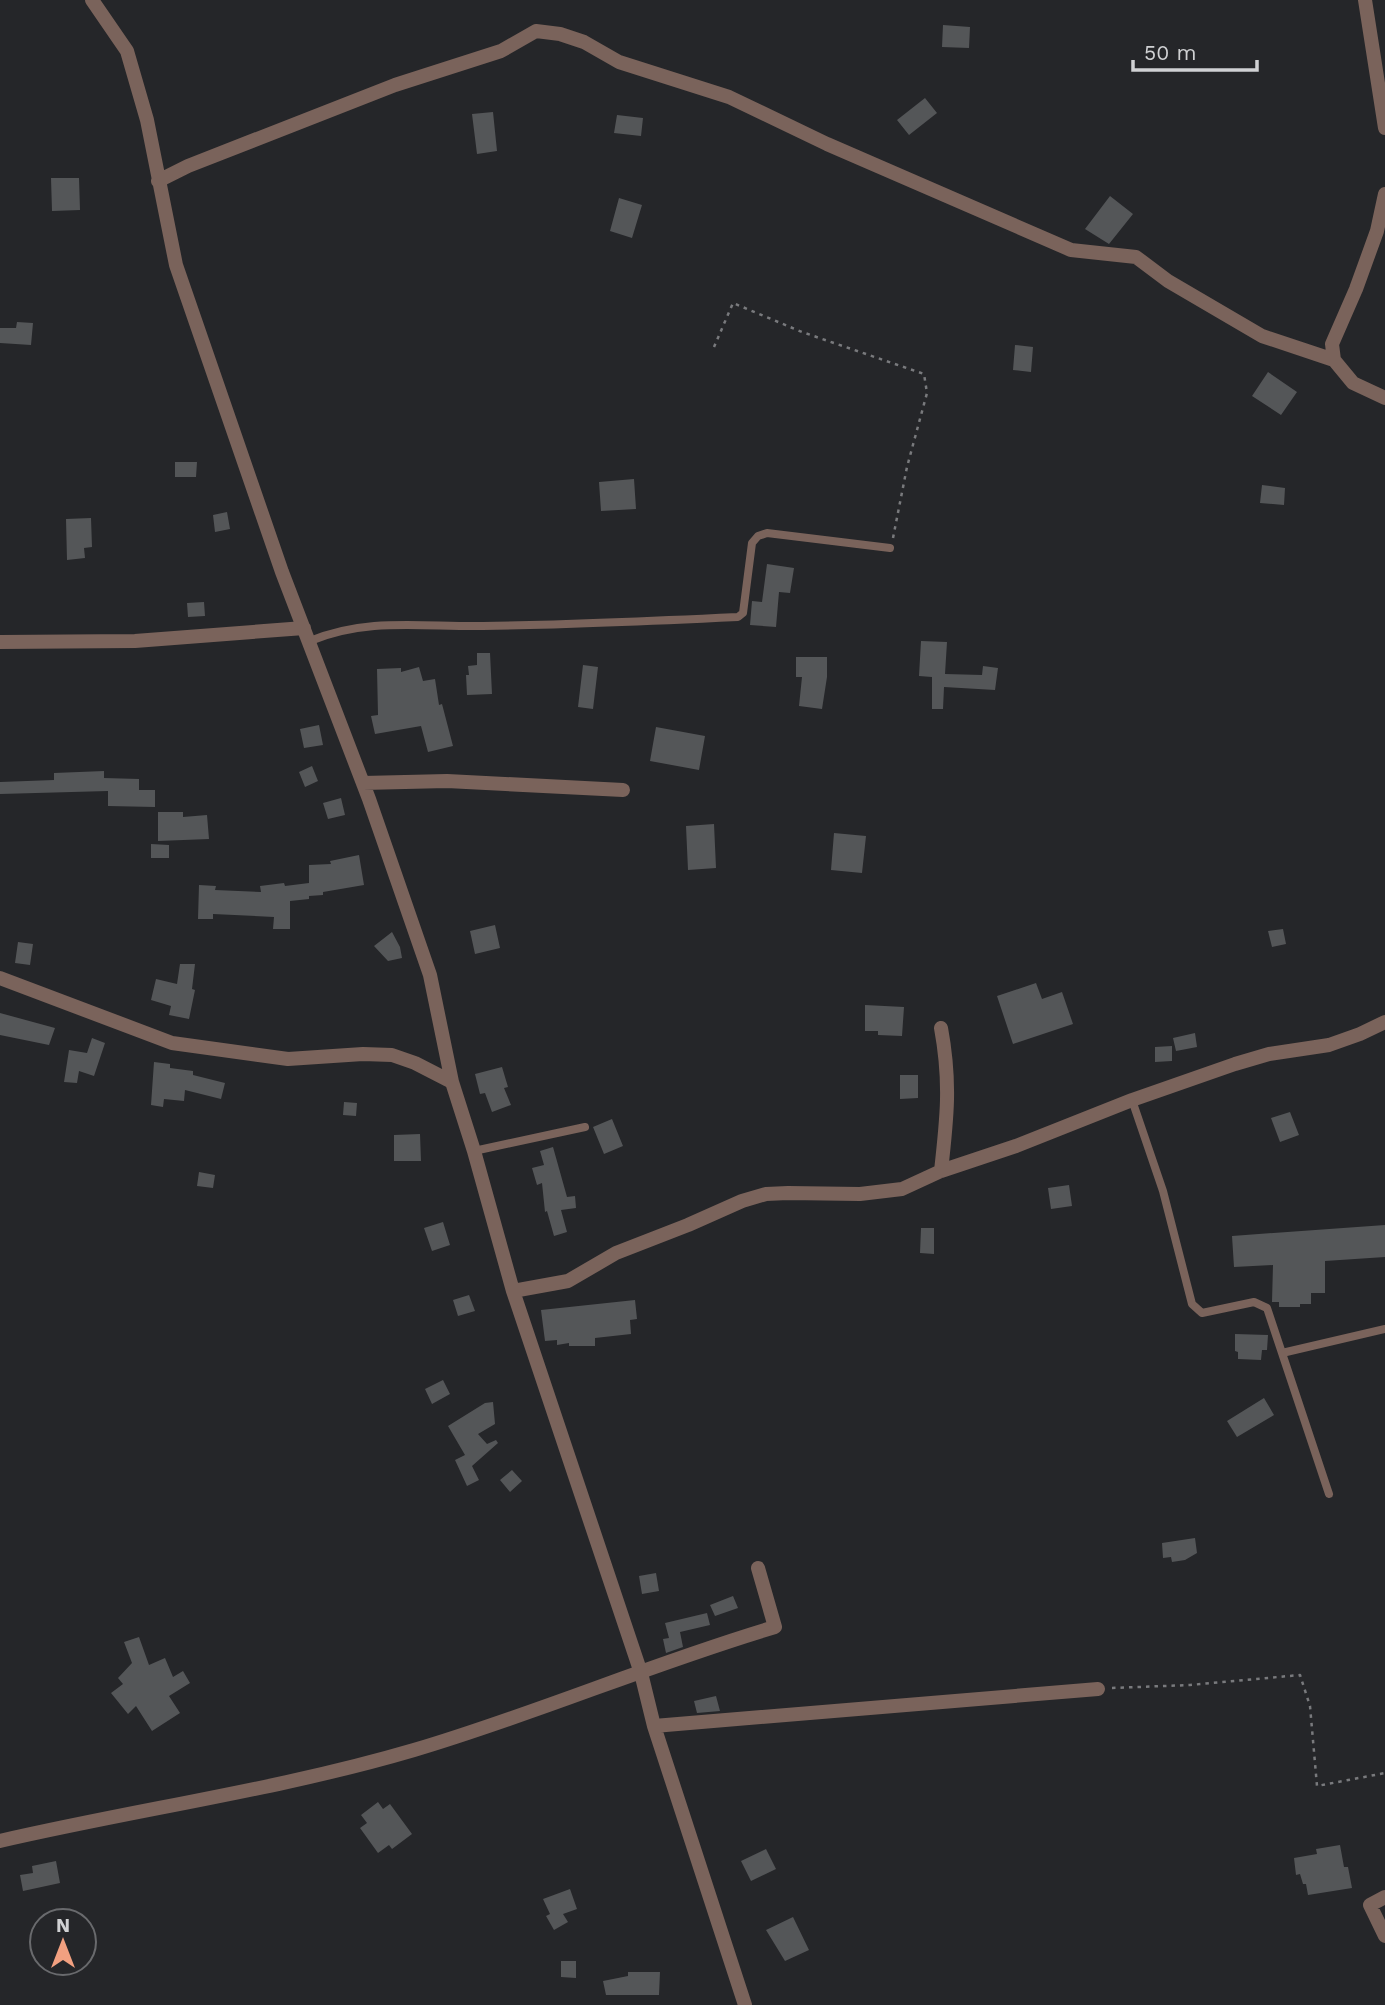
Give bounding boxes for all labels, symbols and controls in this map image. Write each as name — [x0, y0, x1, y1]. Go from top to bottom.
scale bar — [1133, 28, 1257, 72]
text: 50 m — [1144, 40, 1196, 65]
north arrow — [28, 1907, 98, 1977]
text: N — [56, 1914, 70, 1937]

